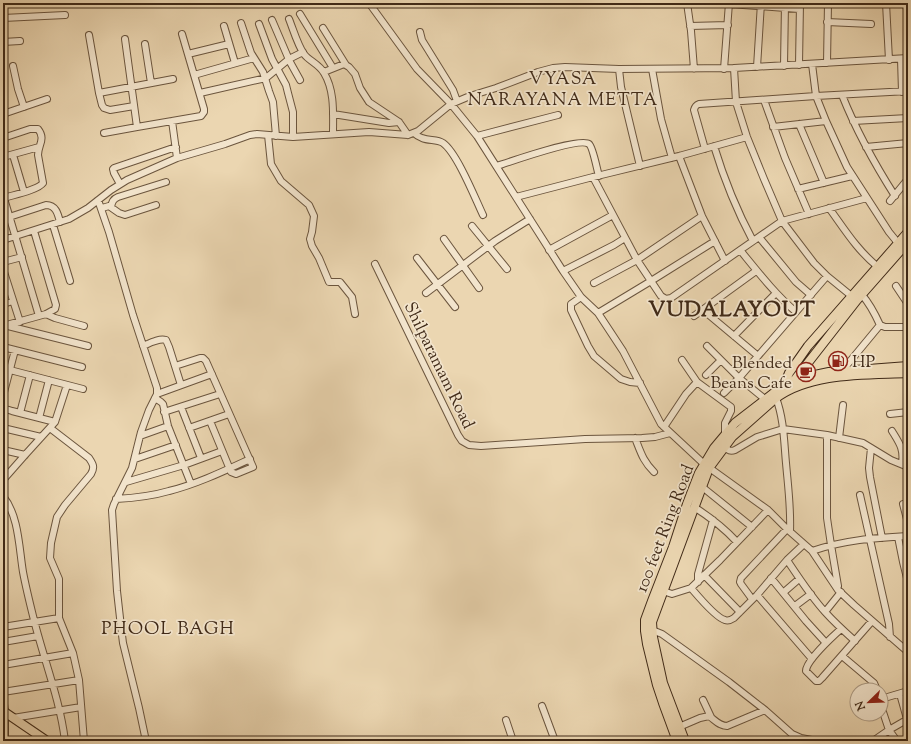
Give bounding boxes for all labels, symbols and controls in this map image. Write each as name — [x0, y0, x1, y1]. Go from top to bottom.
district label: VYASA NARAYANA METTA — [468, 67, 658, 114]
district label: VUDALAYOUT — [648, 296, 816, 326]
street label: Shilparamam Road — [397, 298, 480, 434]
fuel station icon: HP — [827, 350, 849, 372]
place label: HP — [852, 351, 875, 375]
place label: Blended Beans Cafe — [710, 352, 792, 396]
cafe icon: Blended Beans Cafe — [795, 361, 817, 383]
street label: 100 feet Ring Road — [630, 461, 701, 596]
district label: PHOOL BAGH — [101, 617, 235, 643]
north arrow — [849, 682, 889, 722]
text: N — [852, 698, 870, 714]

